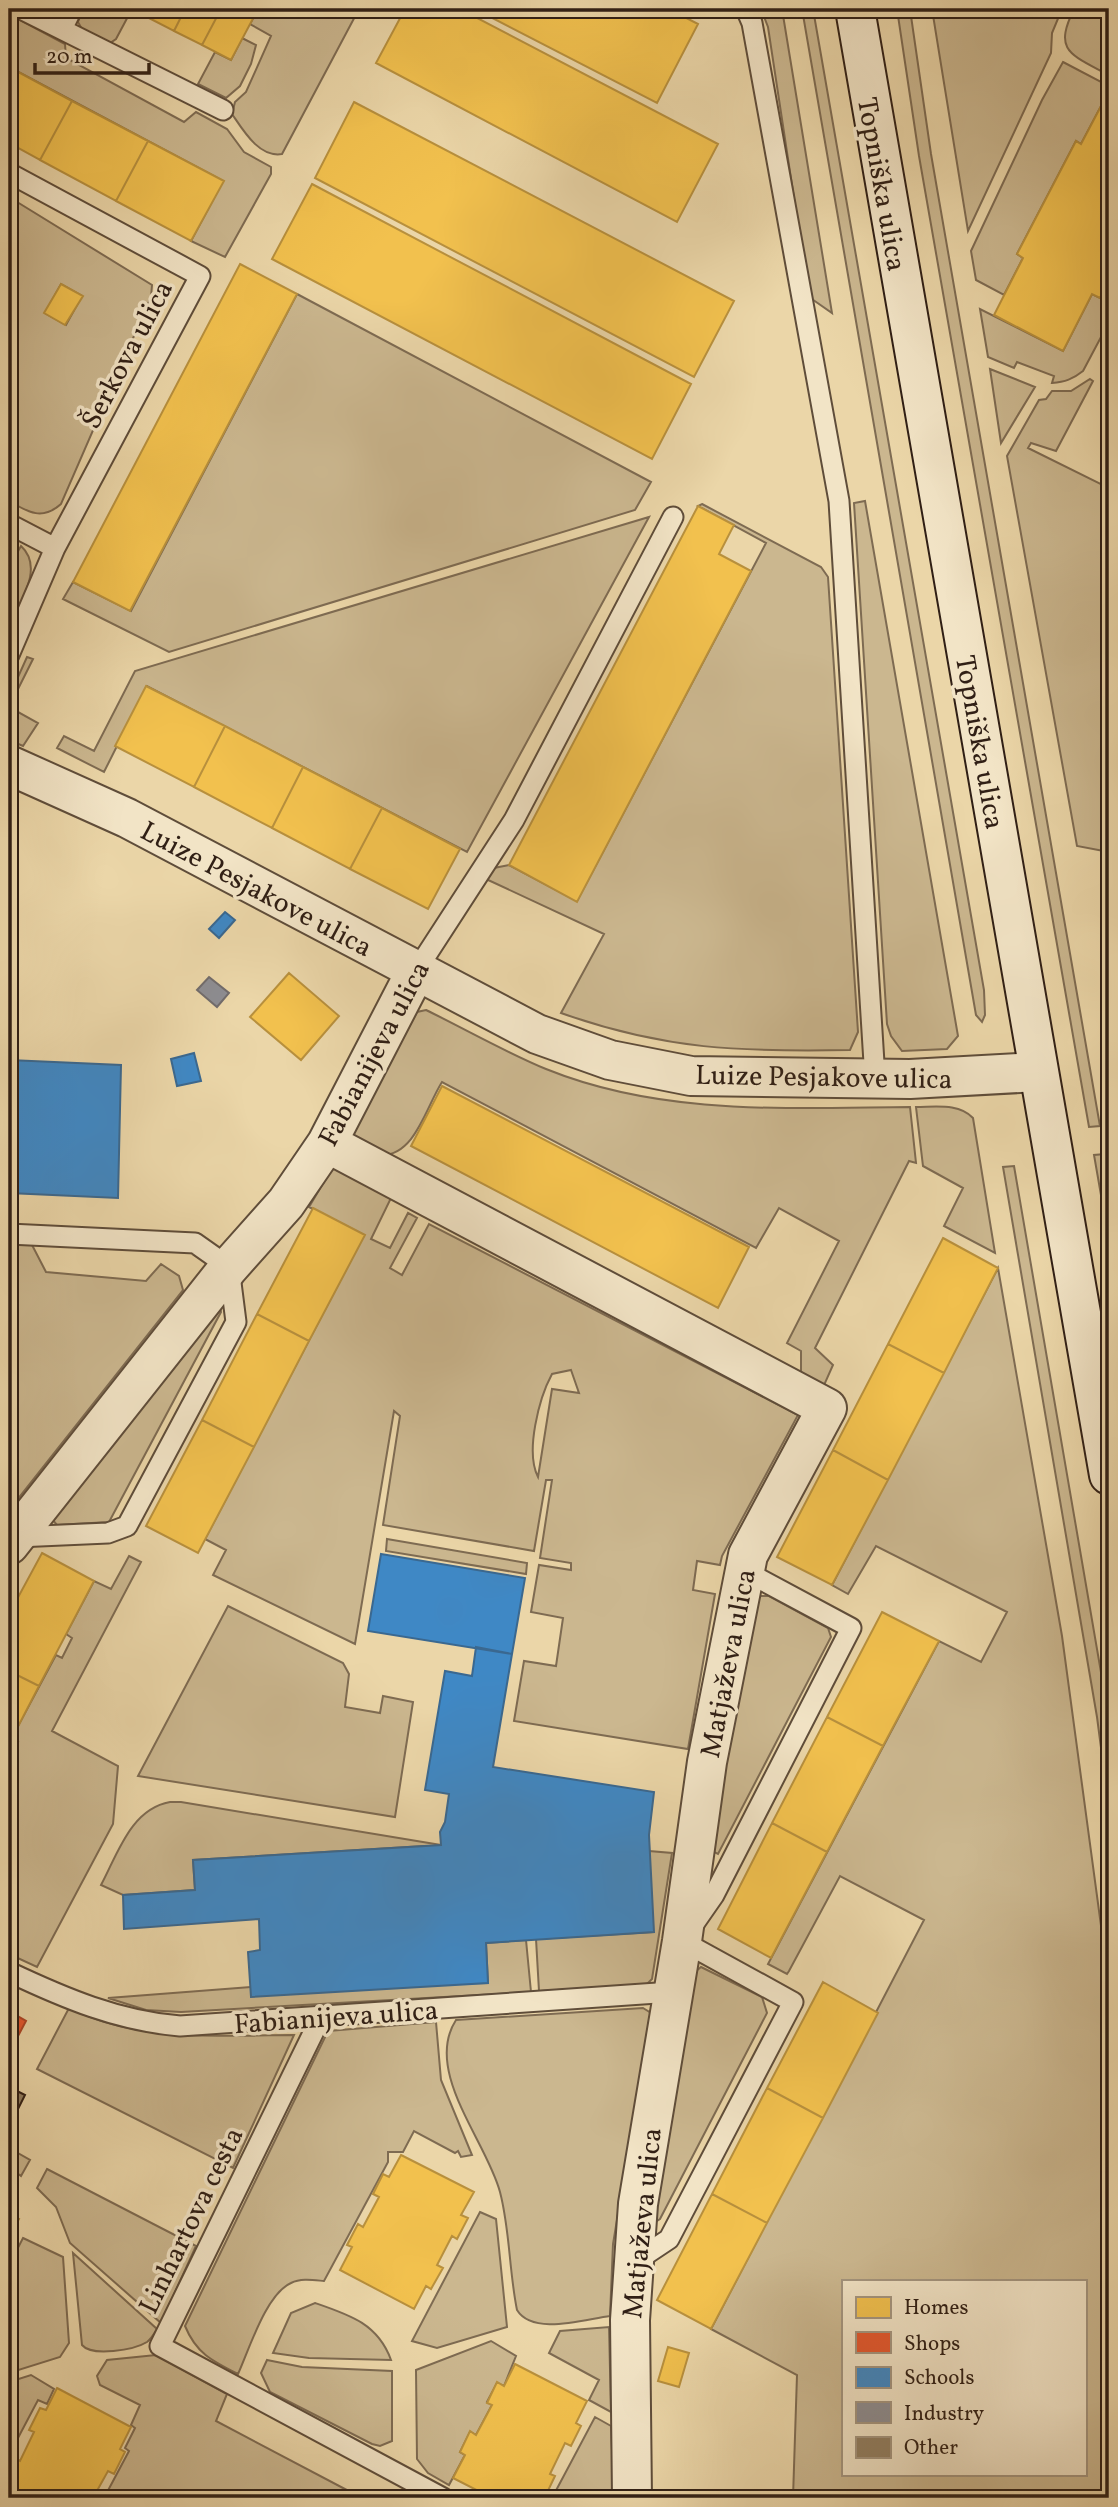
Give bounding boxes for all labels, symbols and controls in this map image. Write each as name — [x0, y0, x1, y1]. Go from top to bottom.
scale bar — [35, 32, 149, 76]
text: 20 m — [46, 43, 92, 72]
street label: Topniška ulica — [846, 94, 915, 275]
street label: Šerkova ulica — [73, 274, 184, 436]
street label: Topniška ulica — [944, 652, 1013, 833]
street label: Luize Pesjakove ulica — [133, 813, 379, 968]
street label: Fabianijeva ulica — [310, 954, 441, 1154]
street label: Luize Pesjakove ulica — [695, 1057, 953, 1100]
street label: Matjaževa ulica — [692, 1566, 767, 1761]
street label: Fabianijeva ulica — [233, 1992, 440, 2045]
street label: Linhartova cesta — [130, 2121, 254, 2321]
street label: Matjaževa ulica — [614, 2126, 673, 2321]
legend — [842, 2280, 1086, 2476]
text: Homes — [904, 2294, 969, 2323]
text: Shops — [904, 2330, 960, 2359]
text: Schools — [904, 2364, 974, 2393]
text: Industry — [904, 2400, 985, 2429]
text: Other — [904, 2434, 958, 2463]

